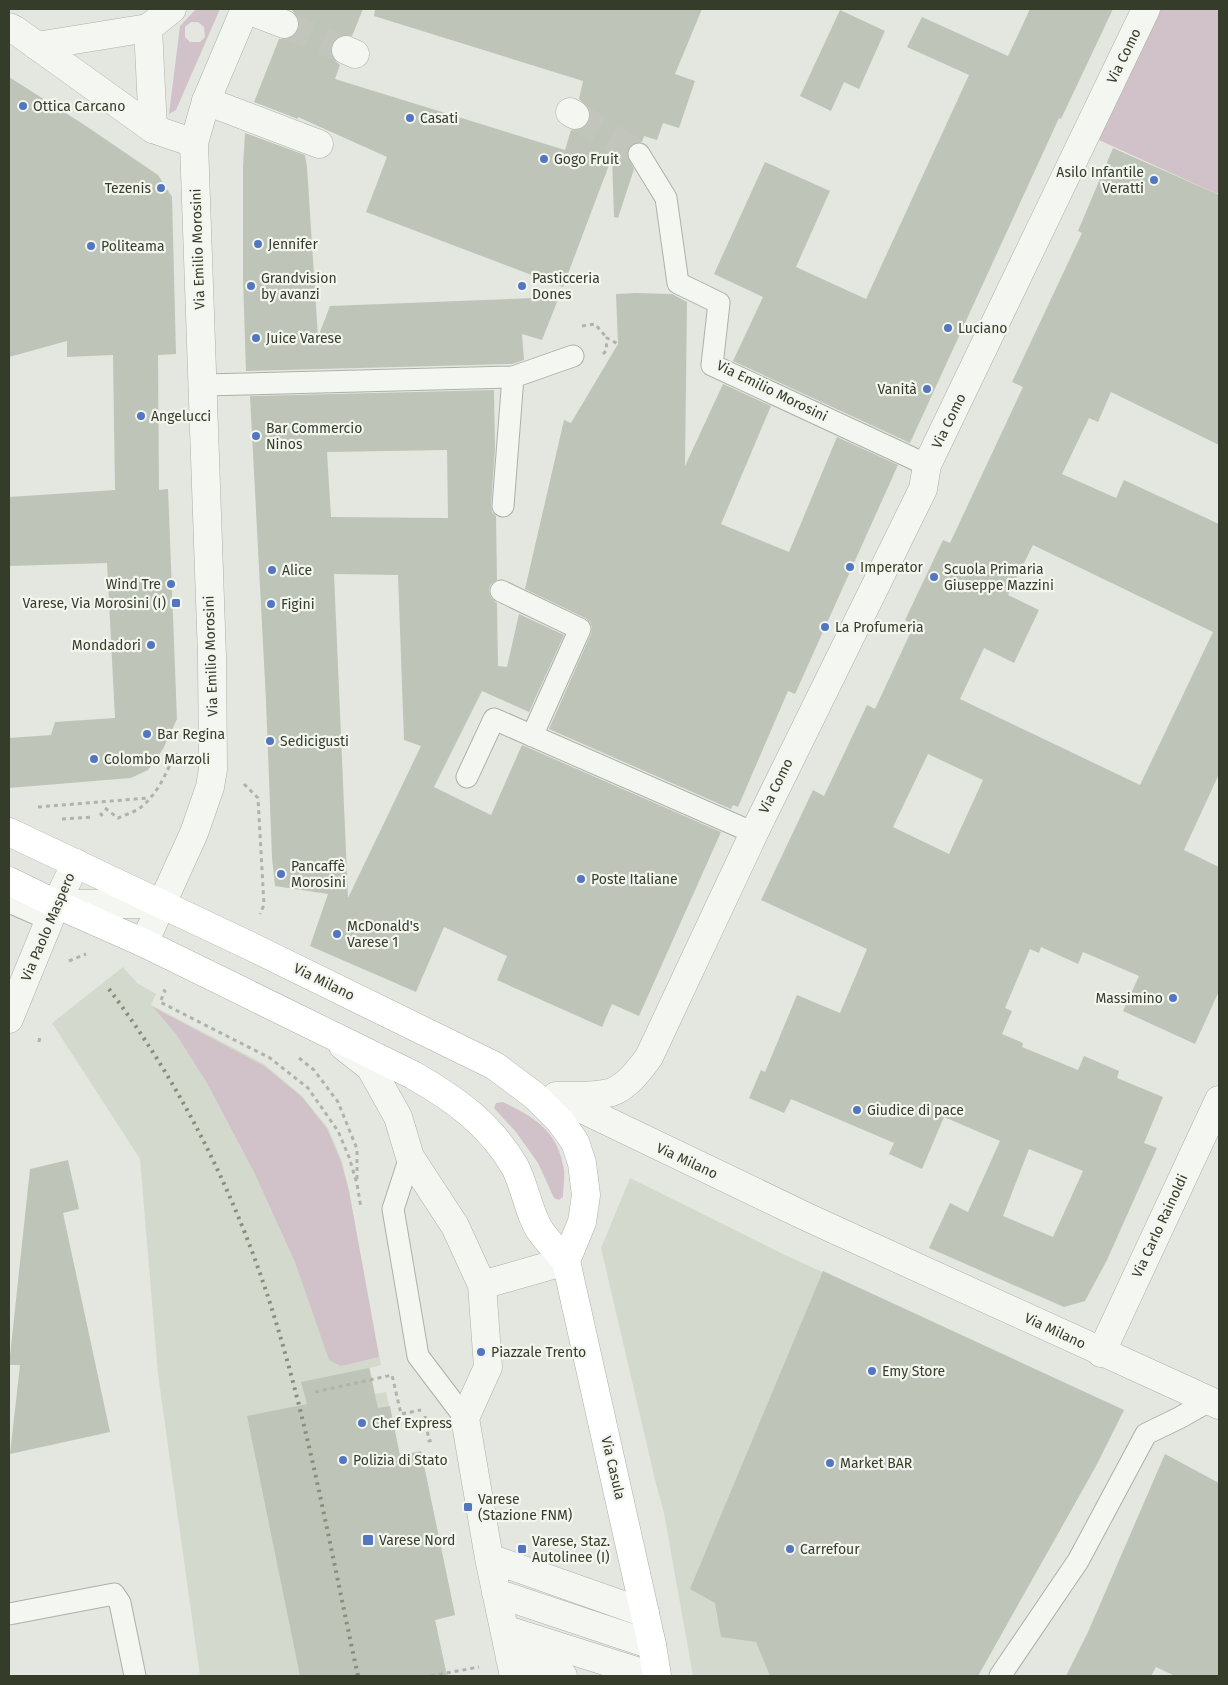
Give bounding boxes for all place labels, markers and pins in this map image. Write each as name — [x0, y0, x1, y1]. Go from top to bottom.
place label: Ottica Carcano — [33, 98, 125, 115]
marker: Ottica Carcano — [17, 100, 29, 112]
place label: Casati — [420, 110, 458, 127]
marker: Casati — [404, 112, 416, 124]
place label: Gogo Fruit — [554, 151, 620, 168]
marker: Gogo Fruit — [538, 153, 550, 165]
place label: Asilo Infantile Veratti — [1056, 164, 1144, 197]
marker: Asilo Infantile Veratti — [1148, 174, 1160, 186]
place label: Tezenis — [105, 180, 151, 197]
marker: Tezenis — [155, 182, 167, 194]
place label: Jennifer — [268, 236, 318, 253]
place label: Politeama — [101, 238, 165, 255]
marker: Jennifer — [252, 238, 264, 250]
marker: Politeama — [85, 240, 97, 252]
place label: Grandvision by avanzi — [261, 270, 337, 303]
place label: Pasticceria Dones — [532, 270, 600, 303]
marker: Grandvision by avanzi — [245, 280, 257, 292]
marker: Pasticceria Dones — [516, 280, 528, 292]
place label: Luciano — [958, 320, 1008, 337]
marker: Luciano — [942, 322, 954, 334]
place label: Juice Varese — [266, 330, 342, 347]
marker: Juice Varese — [250, 332, 262, 344]
place label: Vanità — [877, 381, 917, 398]
marker: Vanità — [921, 383, 933, 395]
place label: Angelucci — [151, 408, 211, 425]
marker: Angelucci — [135, 410, 147, 422]
place label: Bar Commercio Ninos — [266, 420, 362, 453]
marker: Bar Commercio Ninos — [250, 430, 262, 442]
place label: Imperator — [860, 559, 924, 576]
marker: Imperator — [844, 561, 856, 573]
place label: Scuola Primaria Giuseppe Mazzini — [944, 561, 1054, 594]
place label: Alice — [282, 562, 312, 579]
marker: Alice — [266, 564, 278, 576]
marker: Scuola Primaria Giuseppe Mazzini — [928, 571, 940, 583]
place label: Wind Tre — [106, 576, 161, 593]
marker: Wind Tre — [165, 578, 177, 590]
place label: Varese, Via Morosini (I) — [23, 595, 166, 612]
place label: Figini — [281, 596, 315, 613]
marker: Varese, Via Morosini (I) — [170, 597, 182, 609]
marker: Figini — [265, 598, 277, 610]
place label: La Profumeria — [835, 619, 924, 636]
marker: La Profumeria — [819, 621, 831, 633]
place label: Mondadori — [72, 637, 141, 654]
marker: Mondadori — [145, 639, 157, 651]
place label: Bar Regina — [157, 726, 225, 743]
marker: Bar Regina — [141, 728, 153, 740]
place label: Sedicigusti — [280, 733, 349, 750]
marker: Sedicigusti — [264, 735, 276, 747]
place label: Colombo Marzoli — [104, 751, 210, 768]
marker: Colombo Marzoli — [88, 753, 100, 765]
place label: Pancaffè Morosini — [291, 858, 346, 891]
marker: Pancaffè Morosini — [275, 868, 287, 880]
place label: Poste Italiane — [591, 871, 678, 888]
marker: Poste Italiane — [575, 873, 587, 885]
place label: McDonald's Varese 1 — [347, 918, 420, 951]
marker: McDonald's Varese 1 — [331, 928, 343, 940]
place label: Massimino — [1095, 990, 1163, 1007]
marker: Massimino — [1167, 992, 1179, 1004]
place label: Giudice di pace — [867, 1102, 964, 1119]
marker: Giudice di pace — [851, 1104, 863, 1116]
place label: Piazzale Trento — [491, 1344, 586, 1361]
marker: Piazzale Trento — [475, 1346, 487, 1358]
place label: Emy Store — [882, 1363, 945, 1380]
marker: Emy Store — [866, 1365, 878, 1377]
place label: Chef Express — [372, 1415, 453, 1432]
marker: Chef Express — [356, 1417, 368, 1429]
place label: Polizia di Stato — [353, 1452, 448, 1469]
marker: Polizia di Stato — [337, 1454, 349, 1466]
place label: Market BAR — [840, 1455, 913, 1472]
marker: Market BAR — [824, 1457, 836, 1469]
place label: Varese (Stazione FNM) — [478, 1491, 572, 1524]
marker: Varese (Stazione FNM) — [462, 1501, 474, 1513]
place label: Varese Nord — [379, 1532, 455, 1549]
marker: Varese Nord — [361, 1533, 375, 1547]
place label: Varese, Staz. Autolinee (I) — [532, 1533, 610, 1566]
place label: Carrefour — [800, 1541, 860, 1558]
marker: Varese, Staz. Autolinee (I) — [516, 1543, 528, 1555]
marker: Carrefour — [784, 1543, 796, 1555]

